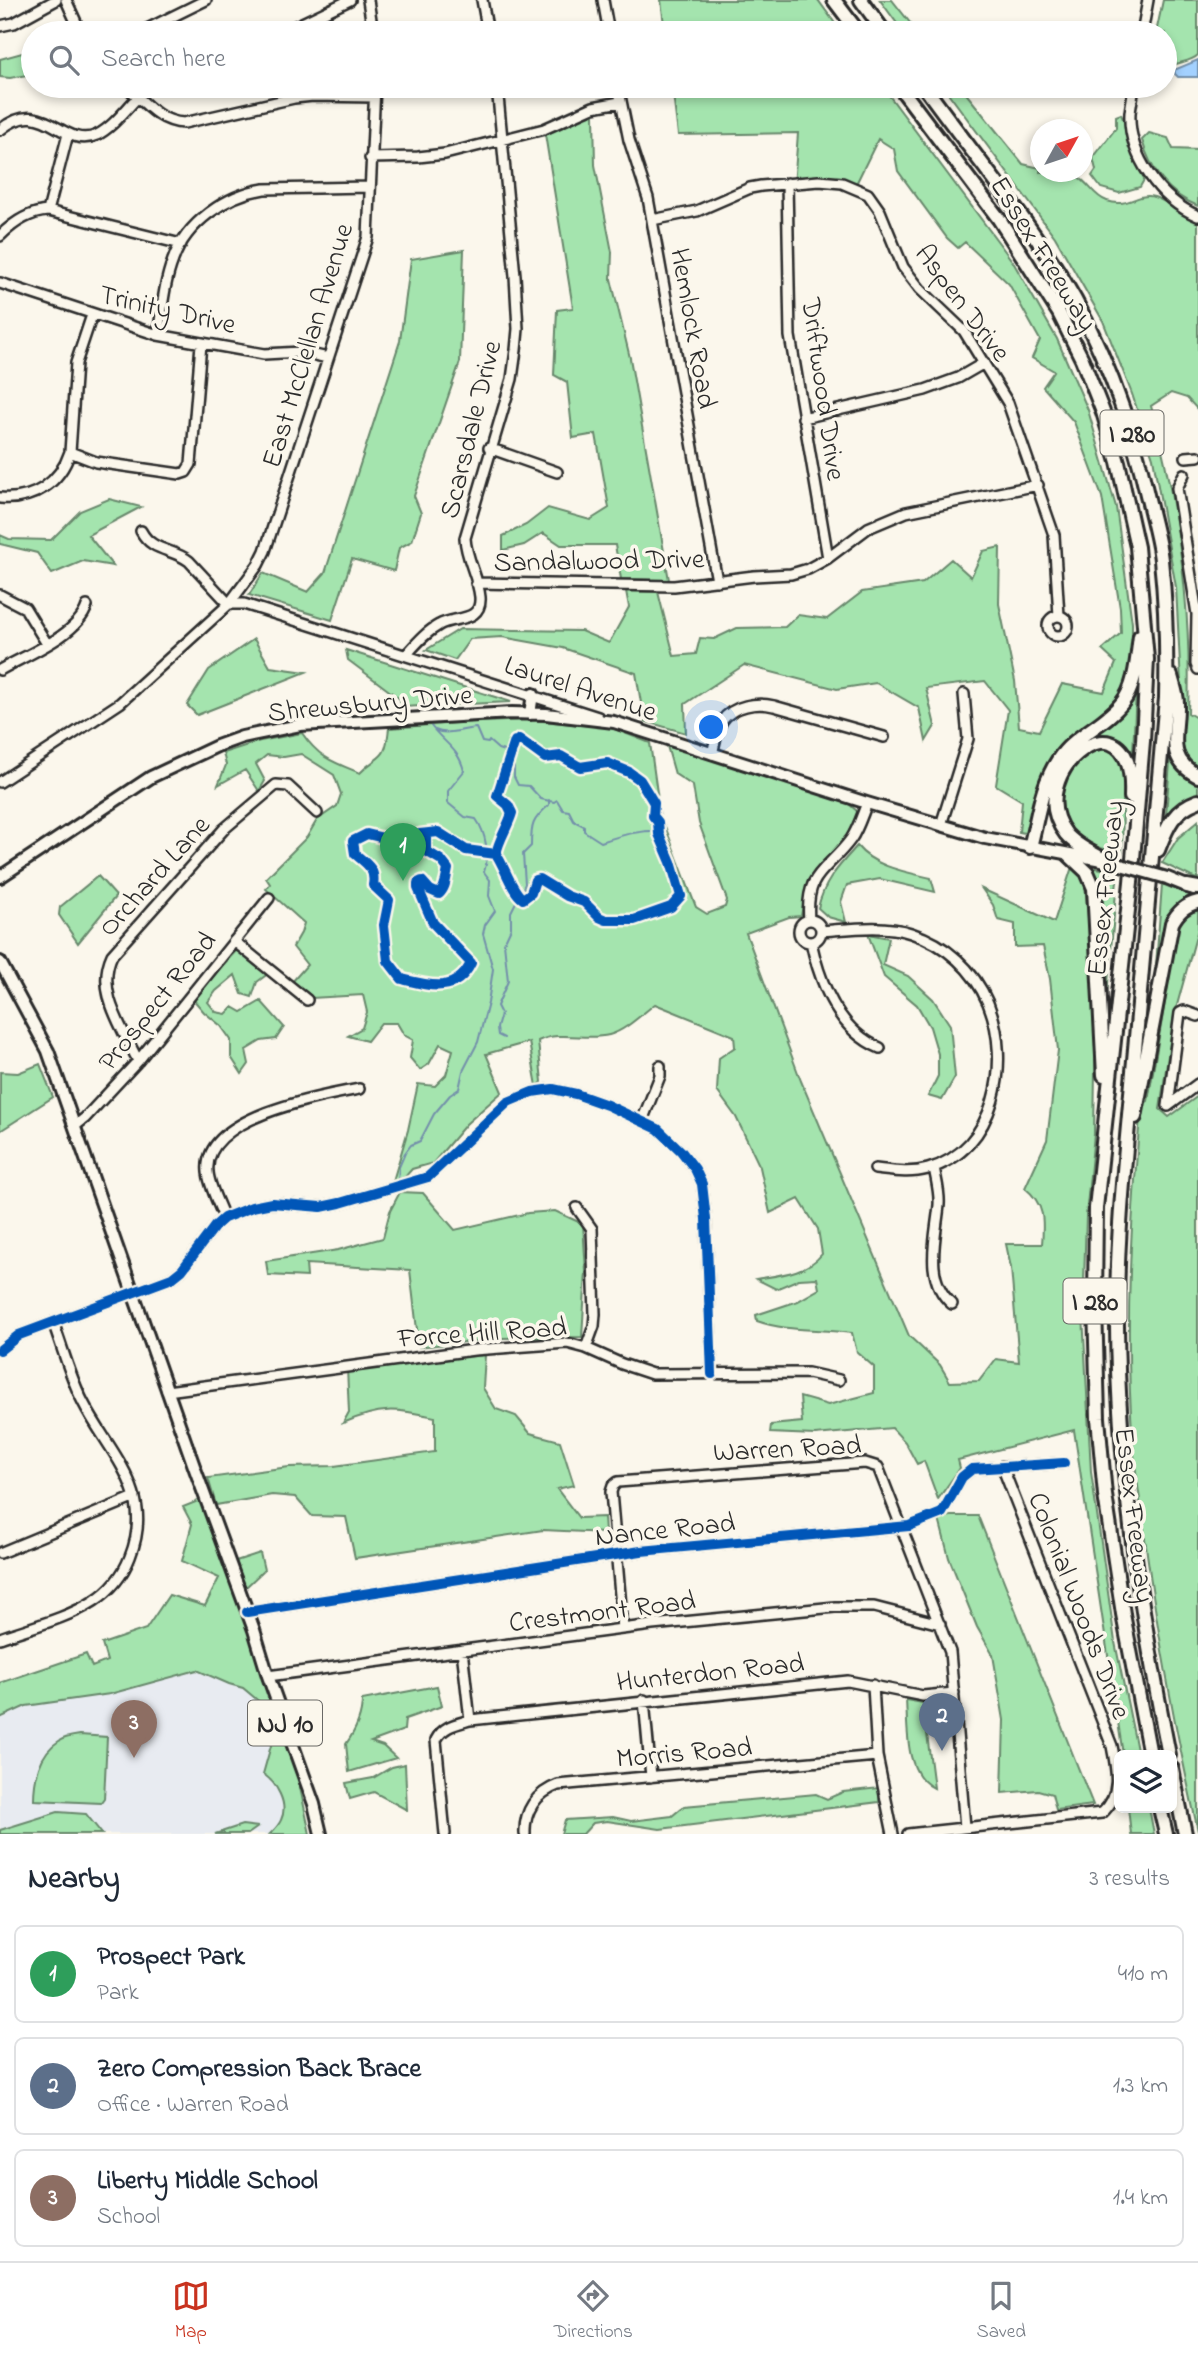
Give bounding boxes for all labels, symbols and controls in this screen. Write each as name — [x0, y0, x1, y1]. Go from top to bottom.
search box — [21, 21, 1177, 98]
icon: search — [45, 41, 83, 79]
text: Search here — [101, 41, 226, 79]
north arrow — [1030, 119, 1093, 182]
street label: Essex Freeway — [978, 169, 1106, 340]
street label: East McClellan Avenue — [253, 218, 366, 473]
street label: Aspen Drive — [903, 236, 1020, 372]
street label: Hemlock Road — [657, 245, 726, 412]
street label: Trinity Drive — [95, 276, 240, 347]
street label: Driftwood Drive — [788, 295, 855, 484]
street label: Scarsdale Drive — [430, 336, 514, 523]
road number: I 280 — [1100, 410, 1164, 456]
street label: Sandalwood Drive — [493, 540, 705, 585]
street label: Laurel Avenue — [498, 646, 662, 734]
street label: Shrewsbury Drive — [266, 676, 475, 735]
your location — [694, 710, 728, 744]
street label: Essex Freeway — [1078, 799, 1137, 978]
street label: Orchard Lane — [90, 807, 222, 947]
pin: 1 — [380, 823, 426, 881]
street label: Prospect Road — [89, 923, 228, 1081]
road number: I 280 — [1064, 1278, 1126, 1324]
street label: Force Hill Road — [395, 1308, 568, 1361]
street label: Essex Freeway — [1101, 1425, 1164, 1605]
street label: Warren Road — [712, 1426, 863, 1475]
street label: Colonial Woods Drive — [1016, 1487, 1140, 1726]
street label: Nance Road — [593, 1504, 738, 1559]
street label: Crestmont Road — [507, 1582, 698, 1645]
street label: Hunterdon Road — [614, 1644, 807, 1705]
pin: 2 — [919, 1693, 965, 1751]
pin: 3 — [111, 1700, 157, 1758]
road number: NJ 10 — [248, 1700, 322, 1746]
street label: Morris Road — [615, 1728, 754, 1781]
map controls — [1114, 1750, 1177, 1813]
button: layers — [1114, 1750, 1177, 1813]
text: Nearby — [28, 1858, 120, 1902]
text: 3 results — [1089, 1863, 1170, 1896]
text: Prospect Park — [97, 1939, 245, 1977]
text: 1 — [49, 1958, 57, 1991]
text: 410 m — [1118, 1958, 1168, 1991]
text: Park — [97, 1977, 139, 2010]
text: Zero Compression Back Brace — [97, 2051, 421, 2089]
text: 2 — [47, 2070, 59, 2103]
text: 1.3 km — [1113, 2070, 1168, 2103]
text: Office · Warren Road — [97, 2089, 289, 2122]
text: Liberty Middle School — [97, 2163, 318, 2201]
text: 3 — [48, 2182, 58, 2215]
text: 1.4 km — [1113, 2182, 1168, 2215]
text: School — [97, 2201, 160, 2234]
tab: Map — [172, 2277, 210, 2346]
tab: Directions — [554, 2277, 633, 2346]
tab: Saved — [977, 2277, 1026, 2346]

